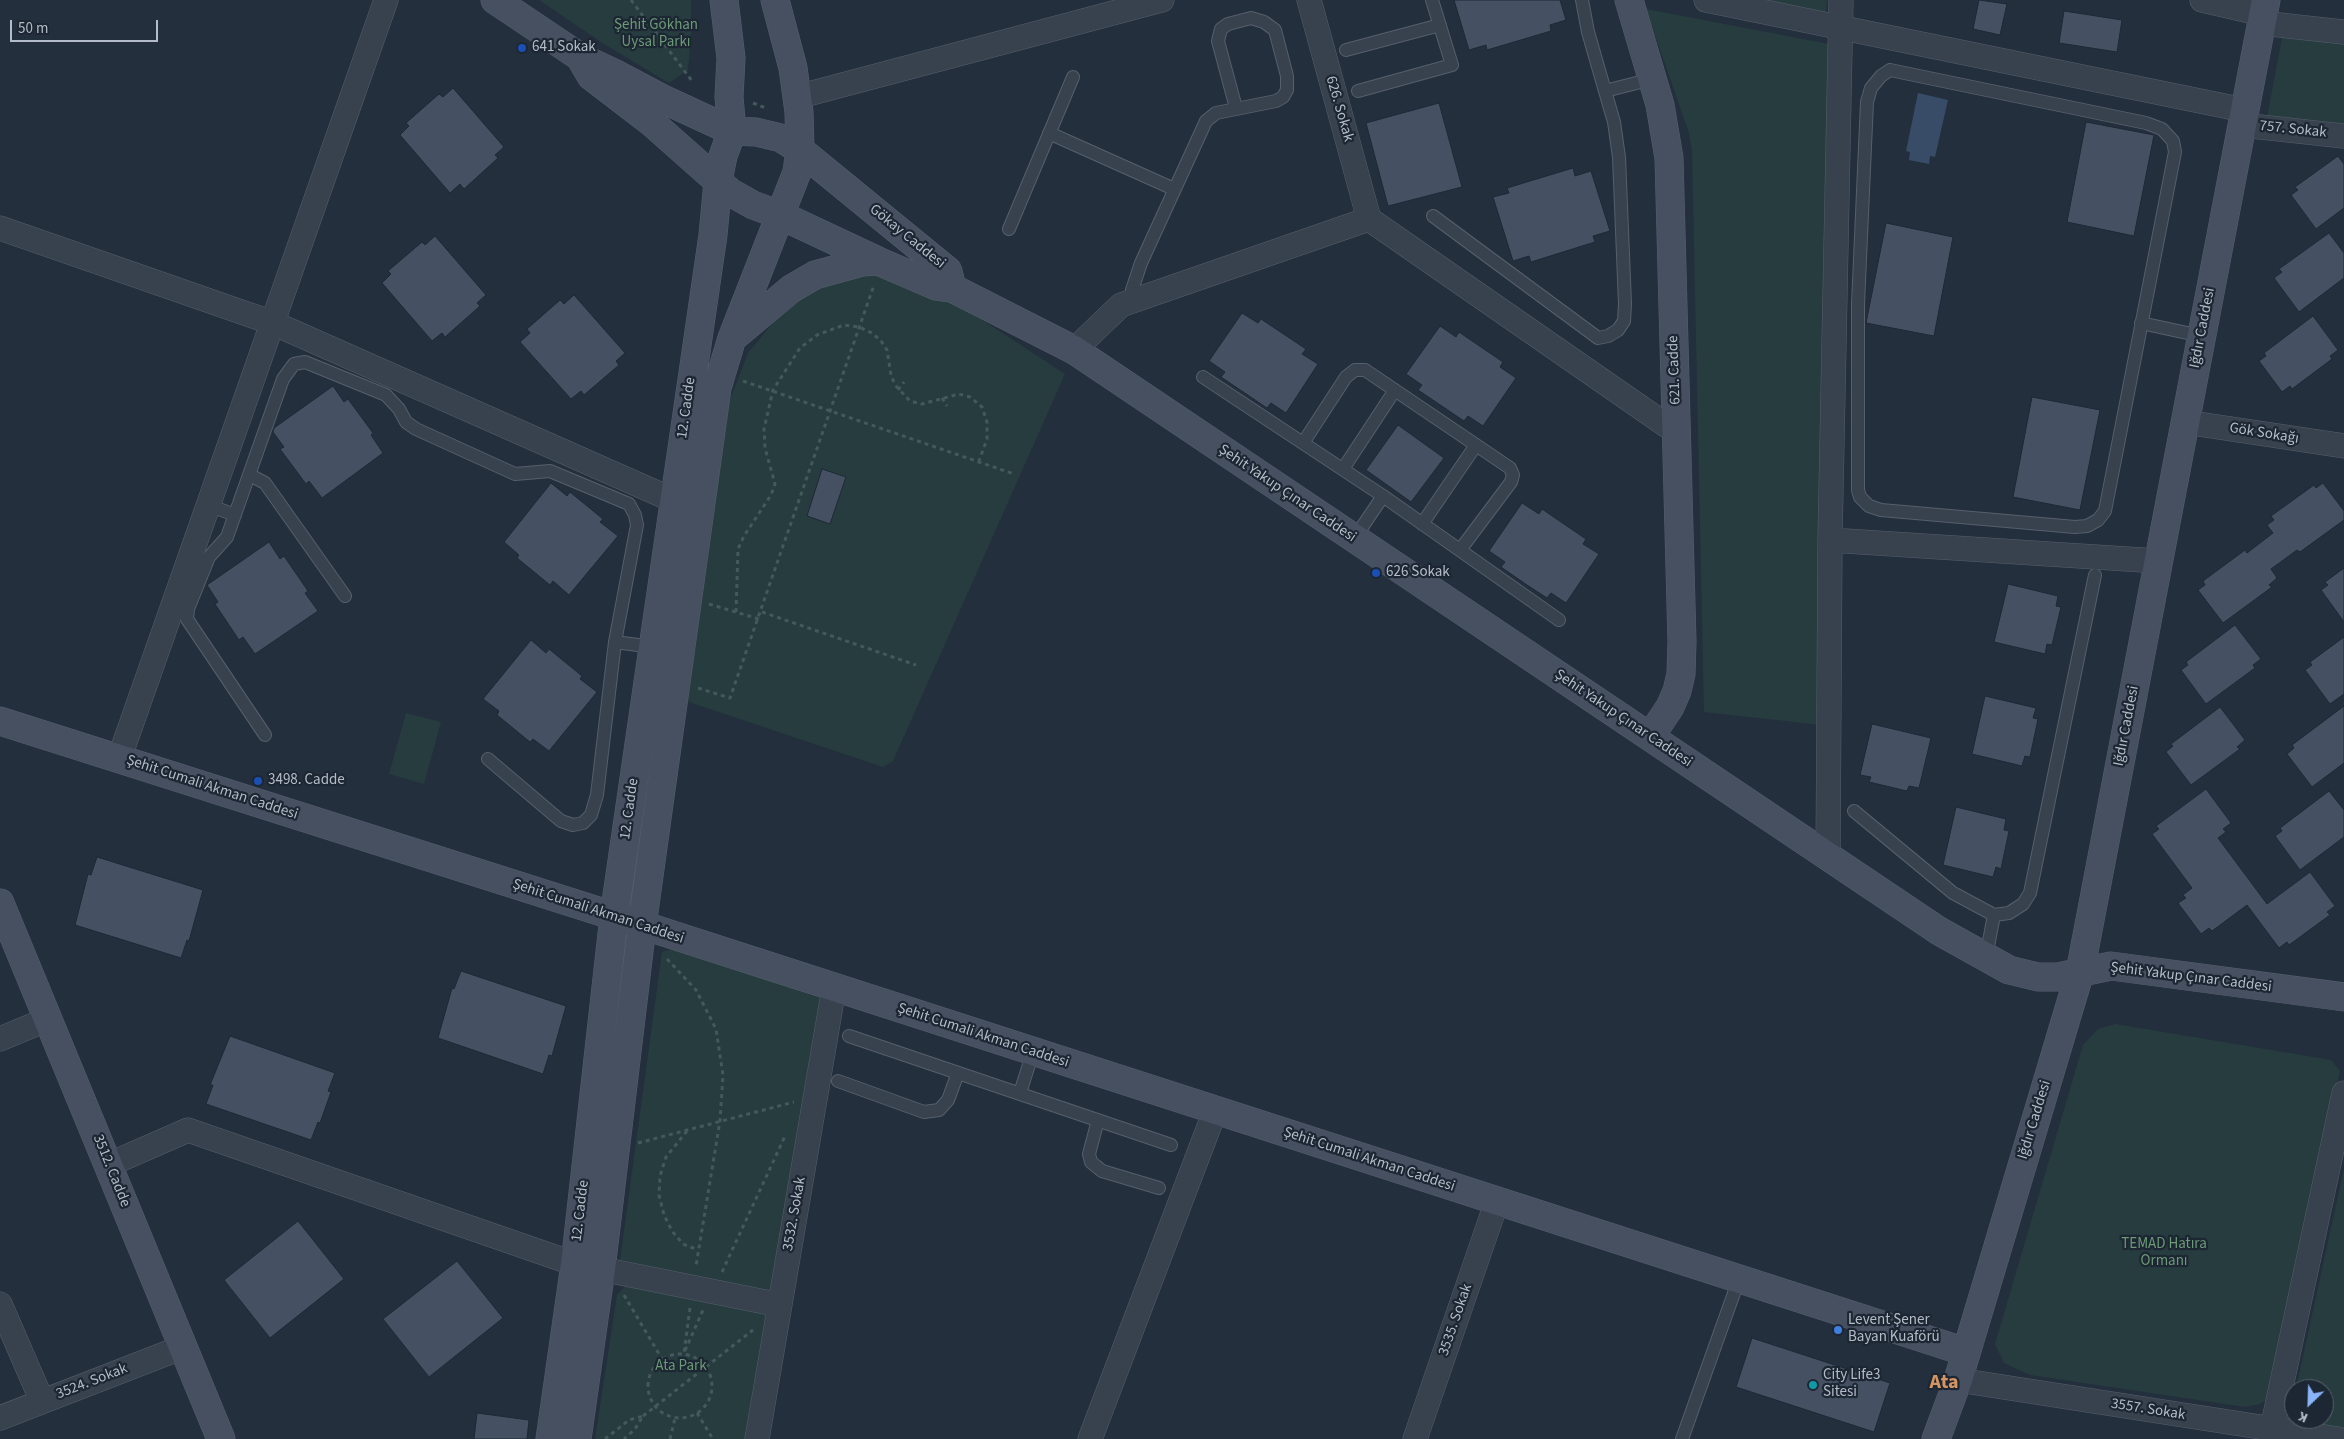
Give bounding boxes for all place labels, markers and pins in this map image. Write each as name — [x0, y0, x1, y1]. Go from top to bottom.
place label: 641 Sokak — [532, 39, 596, 57]
marker: 641 Sokak — [516, 42, 528, 54]
place label: 626 Sokak — [1386, 564, 1450, 582]
marker: 626 Sokak — [1370, 567, 1382, 579]
place label: 3498. Cadde — [268, 772, 345, 790]
marker: 3498. Cadde — [252, 775, 264, 787]
place label: Levent Şener Bayan Kuaförü — [1848, 1312, 1940, 1347]
marker: Levent Şener Bayan Kuaförü — [1832, 1324, 1844, 1336]
place label: City Life3 Sitesi — [1823, 1367, 1880, 1402]
marker: City Life3 Sitesi — [1807, 1379, 1819, 1391]

